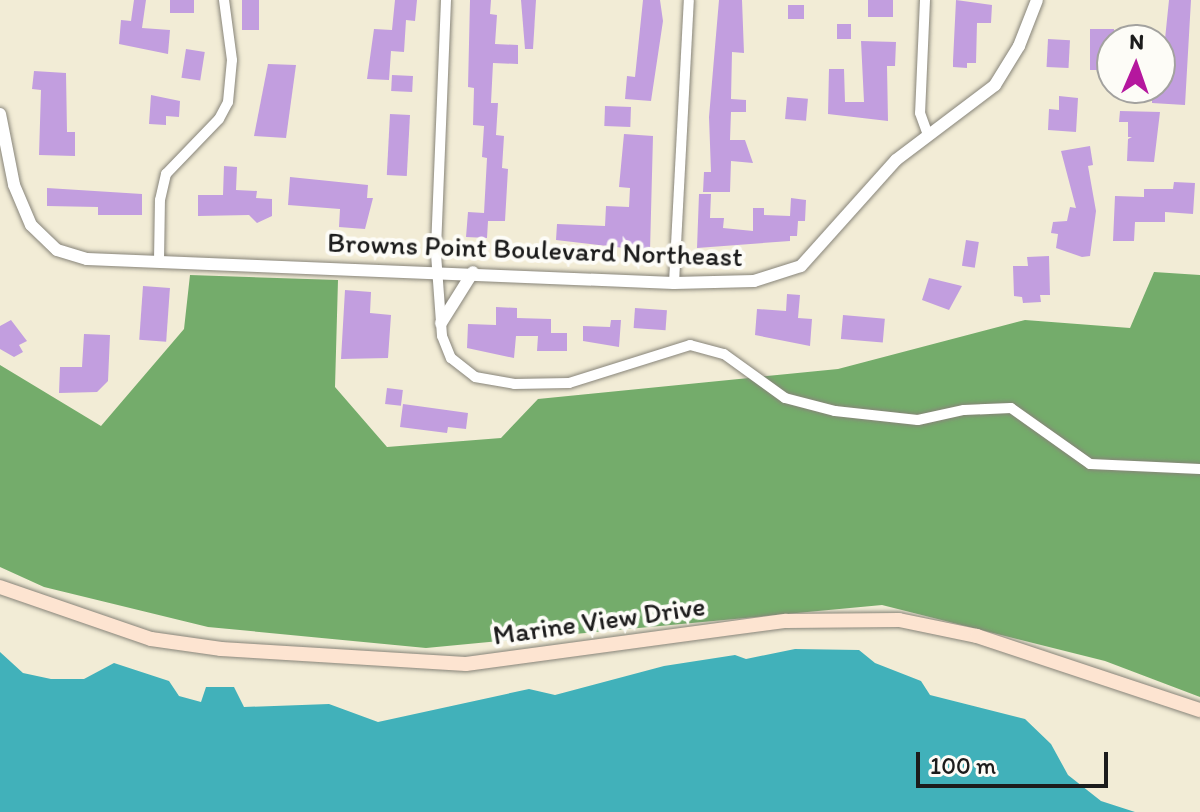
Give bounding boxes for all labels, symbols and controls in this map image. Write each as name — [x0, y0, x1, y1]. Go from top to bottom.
north arrow — [1096, 24, 1176, 104]
text: N — [1129, 28, 1145, 55]
street label: Browns Point Boulevard Northeast — [326, 225, 744, 273]
street label: Marine View Drive — [490, 588, 708, 652]
scale bar — [920, 736, 1112, 786]
text: 100 m — [930, 751, 996, 780]

